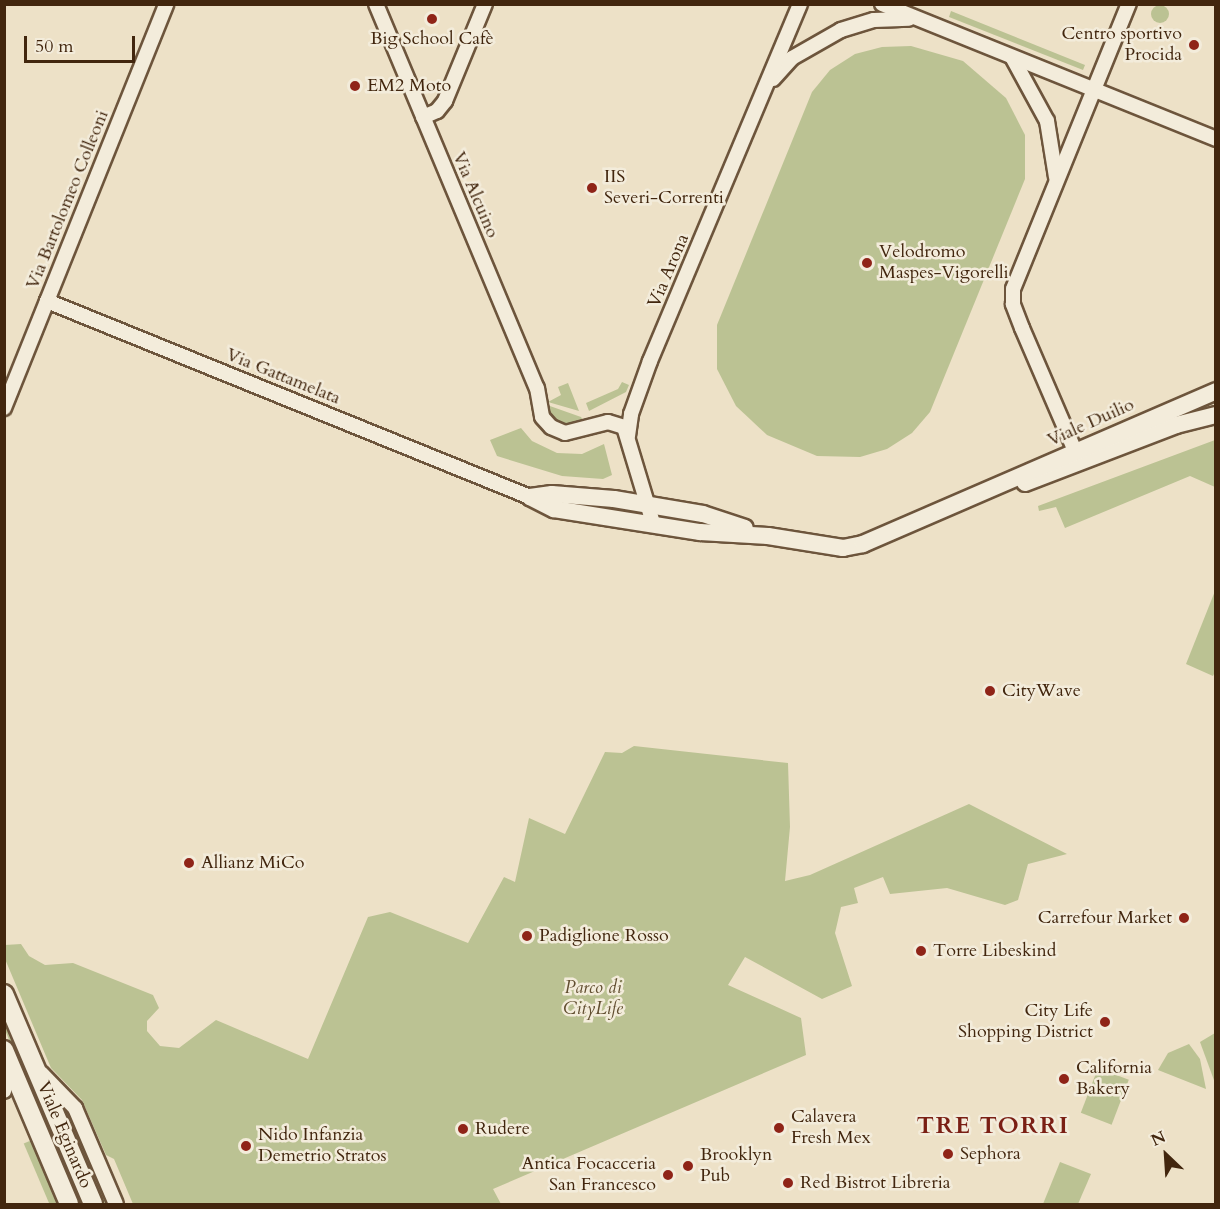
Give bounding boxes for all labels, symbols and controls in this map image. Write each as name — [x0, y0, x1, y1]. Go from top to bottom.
marker: Big School Cafè — [425, 12, 439, 26]
scale bar — [27, 24, 138, 62]
place label: Centro sportivo Procida — [1062, 24, 1182, 66]
place label: Big School Cafè — [370, 28, 494, 50]
text: 50 m — [35, 34, 74, 59]
marker: Centro sportivo Procida — [1187, 38, 1201, 52]
place label: EM2 Moto — [367, 75, 451, 97]
marker: EM2 Moto — [348, 79, 362, 93]
street label: Via Bartolomeo Colleoni — [22, 107, 114, 293]
street label: Via Alcuino — [447, 149, 503, 241]
place label: IIS Severi-Correnti — [604, 167, 724, 210]
marker: IIS Severi-Correnti — [585, 181, 599, 195]
street label: Via Arona — [644, 231, 694, 311]
place label: Velodromo Maspes-Vigorelli — [879, 242, 1009, 284]
marker: Velodromo Maspes-Vigorelli — [860, 256, 874, 270]
street label: Via Gattamelata — [223, 344, 343, 410]
street label: Viale Duilio — [1044, 394, 1138, 452]
place label: CityWave — [1002, 680, 1081, 702]
marker: CityWave — [983, 684, 997, 698]
place label: Allianz MiCo — [201, 852, 304, 874]
marker: Allianz MiCo — [182, 856, 196, 870]
place label: Carrefour Market — [1038, 907, 1172, 929]
marker: Carrefour Market — [1177, 911, 1191, 925]
place label: Padiglione Rosso — [539, 925, 669, 947]
marker: Padiglione Rosso — [520, 929, 534, 943]
place label: Torre Libeskind — [933, 940, 1056, 962]
marker: Torre Libeskind — [914, 944, 928, 958]
park label: Parco di CityLife — [563, 978, 623, 1020]
place label: City Life Shopping District — [958, 1001, 1093, 1044]
marker: City Life Shopping District — [1098, 1015, 1112, 1029]
place label: California Bakery — [1076, 1058, 1152, 1100]
marker: California Bakery — [1057, 1072, 1071, 1086]
street label: Viale Eginardo — [32, 1078, 96, 1192]
place label: Calavera Fresh Mex — [791, 1107, 871, 1150]
district label: TRE TORRI — [917, 1112, 1069, 1140]
place label: Rudere — [475, 1118, 530, 1140]
marker: Calavera Fresh Mex — [772, 1121, 786, 1135]
marker: Rudere — [456, 1122, 470, 1136]
place label: Nido Infanzia Demetrio Stratos — [258, 1125, 387, 1168]
north arrow — [1136, 1125, 1196, 1185]
text: N — [1147, 1126, 1169, 1152]
marker: Nido Infanzia Demetrio Stratos — [239, 1139, 253, 1153]
place label: Sephora — [960, 1143, 1021, 1165]
place label: Brooklyn Pub — [700, 1145, 772, 1188]
marker: Sephora — [941, 1147, 955, 1161]
place label: Antica Focacceria San Francesco — [521, 1154, 656, 1196]
marker: Brooklyn Pub — [681, 1159, 695, 1173]
marker: Antica Focacceria San Francesco — [661, 1168, 675, 1182]
place label: Red Bistrot Libreria — [800, 1172, 951, 1194]
marker: Red Bistrot Libreria — [781, 1176, 795, 1190]

